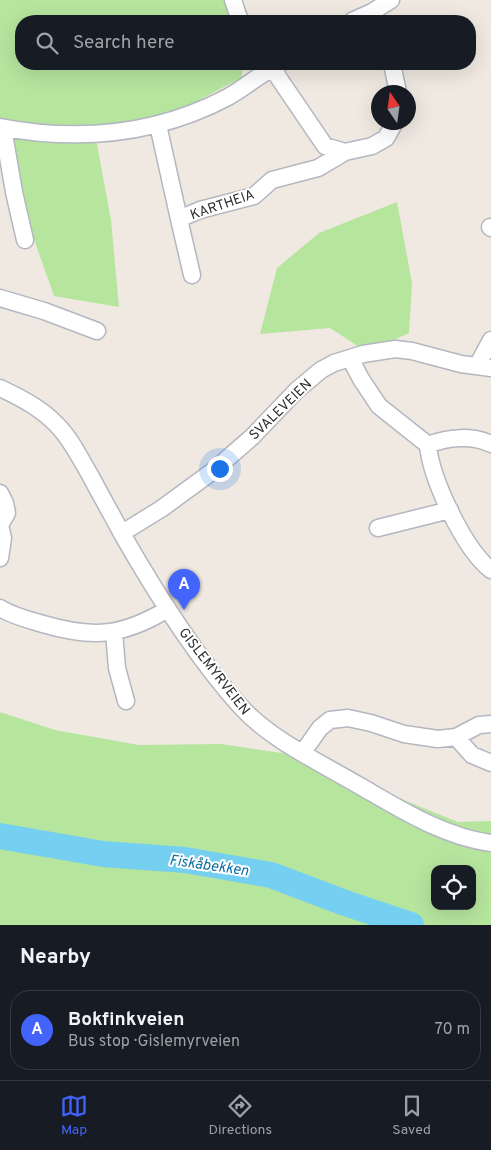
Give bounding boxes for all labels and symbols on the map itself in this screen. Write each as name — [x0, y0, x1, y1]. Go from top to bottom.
north arrow — [371, 85, 416, 130]
street label: KARTHEIA — [188, 187, 257, 224]
street label: SVALEVEIEN — [246, 376, 316, 444]
your location — [207, 456, 233, 482]
pin: A — [168, 569, 200, 610]
street label: GISLEMYRVEIEN — [174, 625, 253, 719]
water label: Fiskåbekken — [168, 852, 250, 881]

